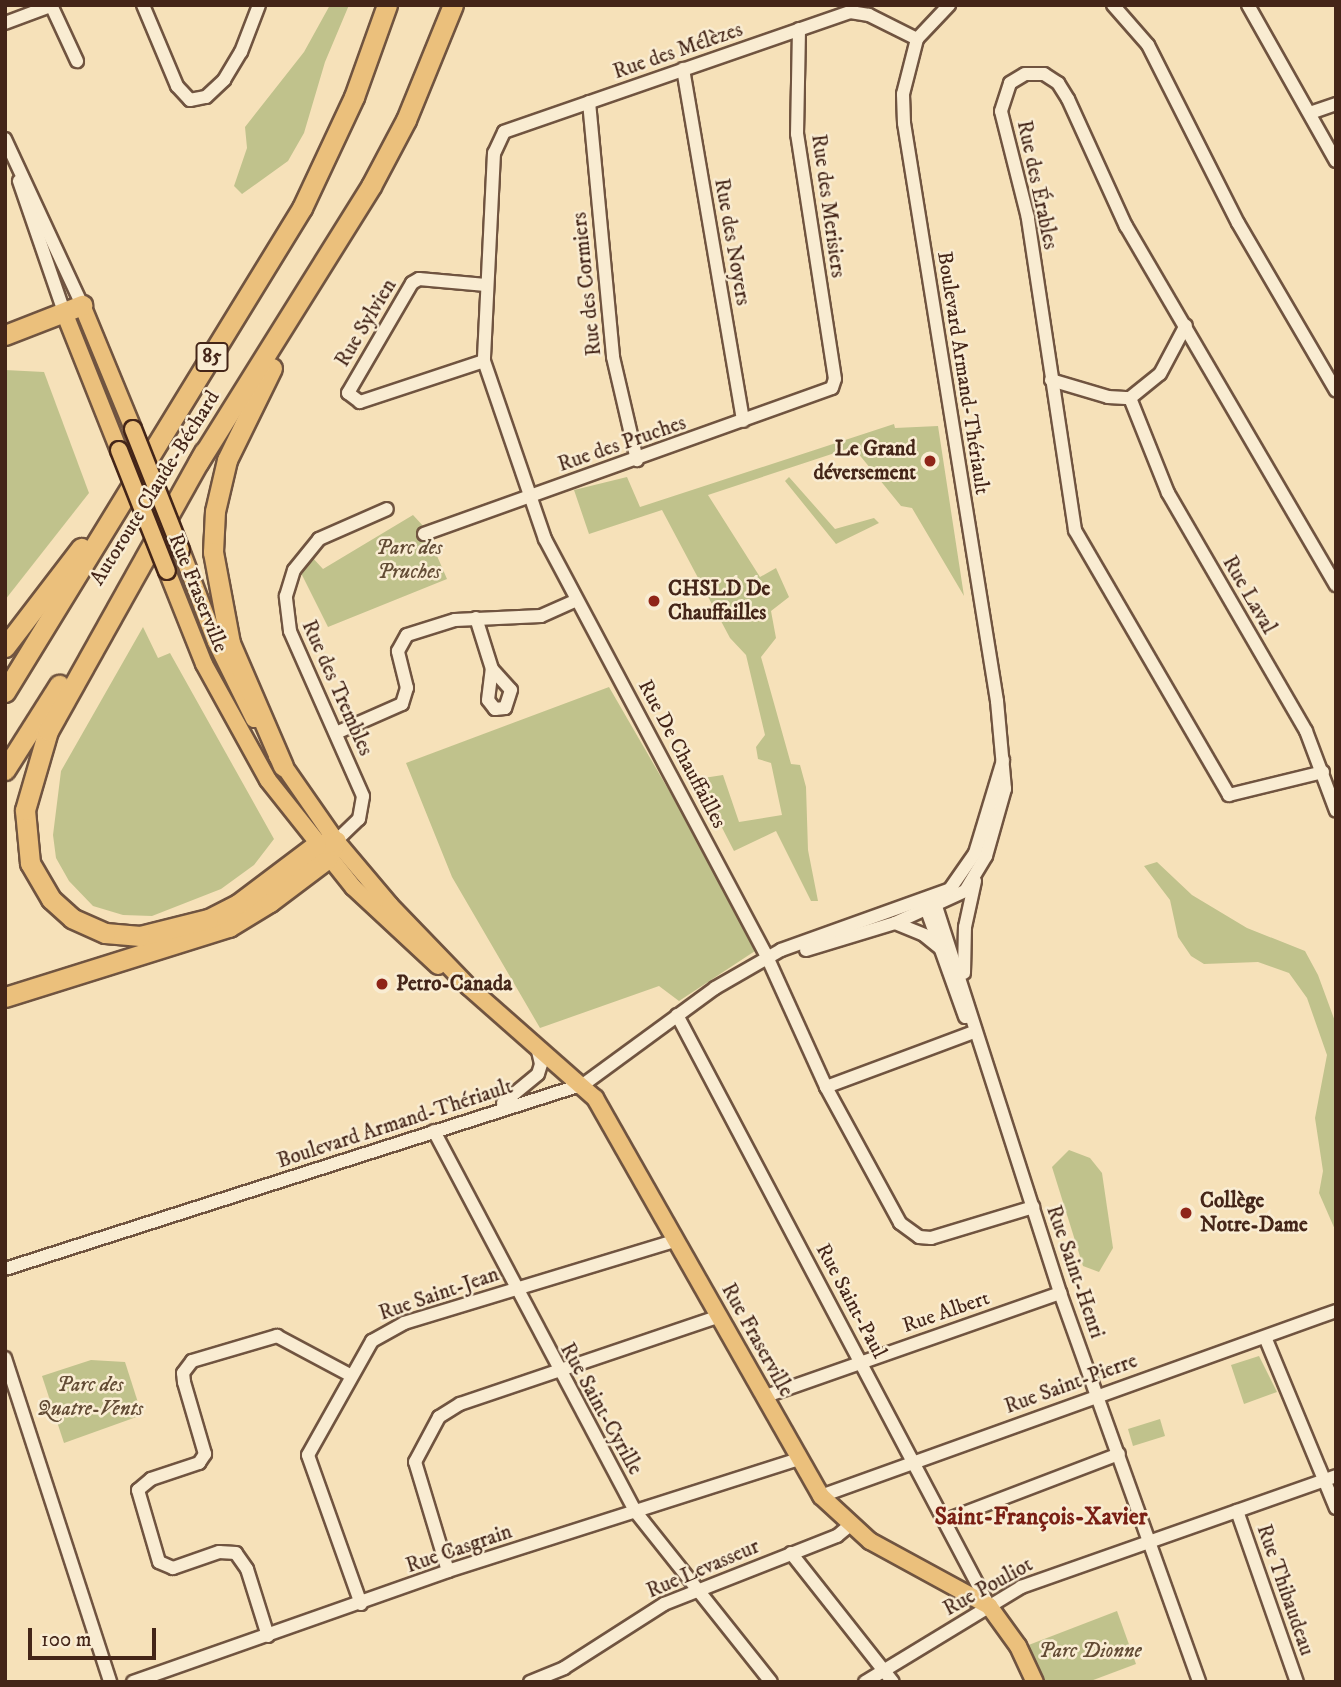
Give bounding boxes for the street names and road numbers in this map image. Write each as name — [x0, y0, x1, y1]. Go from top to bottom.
street label: Rue des Mélèzes — [610, 17, 746, 85]
street label: Rue des Érables — [1011, 118, 1063, 252]
street label: Rue des Merisiers — [805, 133, 851, 279]
street label: Rue des Noyers — [708, 177, 756, 307]
street label: Rue des Cormiers — [567, 211, 607, 357]
street label: Boulevard Armand-Thériault — [931, 250, 995, 496]
street label: Rue Sylvien — [330, 274, 402, 372]
road number: 85 — [194, 342, 230, 372]
street label: Autoroute Claude-Béchard — [85, 386, 225, 590]
street label: Rue des Pruches — [555, 410, 689, 478]
street label: Rue Fraserville — [163, 530, 233, 656]
street label: Rue Laval — [1217, 552, 1281, 638]
street label: Rue des Trembles — [296, 616, 378, 760]
street label: Rue De Chauffailles — [632, 675, 732, 833]
street label: Boulevard Armand-Thériault — [274, 1074, 516, 1174]
street label: Rue Saint-Henri — [1040, 1202, 1110, 1342]
street label: Rue Saint-Paul — [810, 1239, 892, 1363]
street label: Rue Saint-Jean — [376, 1262, 502, 1326]
street label: Rue Fraserville — [716, 1279, 798, 1401]
street label: Rue Albert — [899, 1285, 993, 1339]
street label: Rue Saint-Cyrille — [554, 1339, 648, 1479]
street label: Rue Saint-Pierre — [1001, 1348, 1141, 1420]
street label: Rue Casgrain — [403, 1519, 515, 1579]
street label: Rue Thibaudeau — [1251, 1521, 1319, 1659]
street label: Rue Levasseur — [643, 1534, 763, 1604]
street label: Rue Pouliot — [939, 1552, 1037, 1622]

